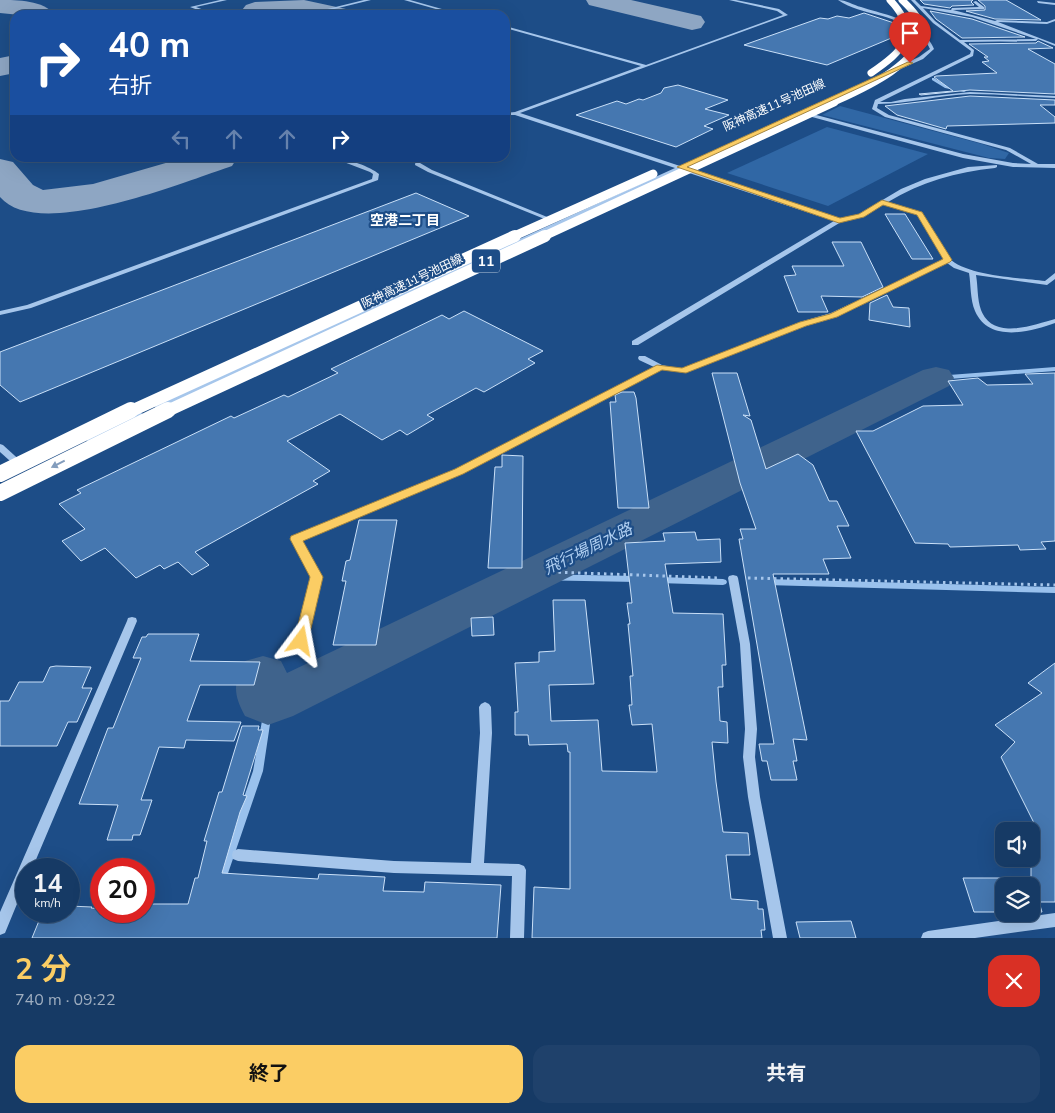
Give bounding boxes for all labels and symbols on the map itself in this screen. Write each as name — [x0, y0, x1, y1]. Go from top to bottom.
pin — [889, 12, 931, 63]
street label: 阪神高速11号池田線 — [720, 75, 828, 135]
district label: 空港二丁目 — [370, 211, 440, 230]
street label: 阪神高速11号池田線 — [359, 250, 465, 312]
road number: 11 — [472, 250, 500, 272]
one-way arrow — [51, 460, 65, 468]
water label: 飛行場周水路 — [540, 517, 638, 580]
position arrow — [274, 614, 326, 666]
speed limit sign: 20 — [90, 858, 155, 923]

